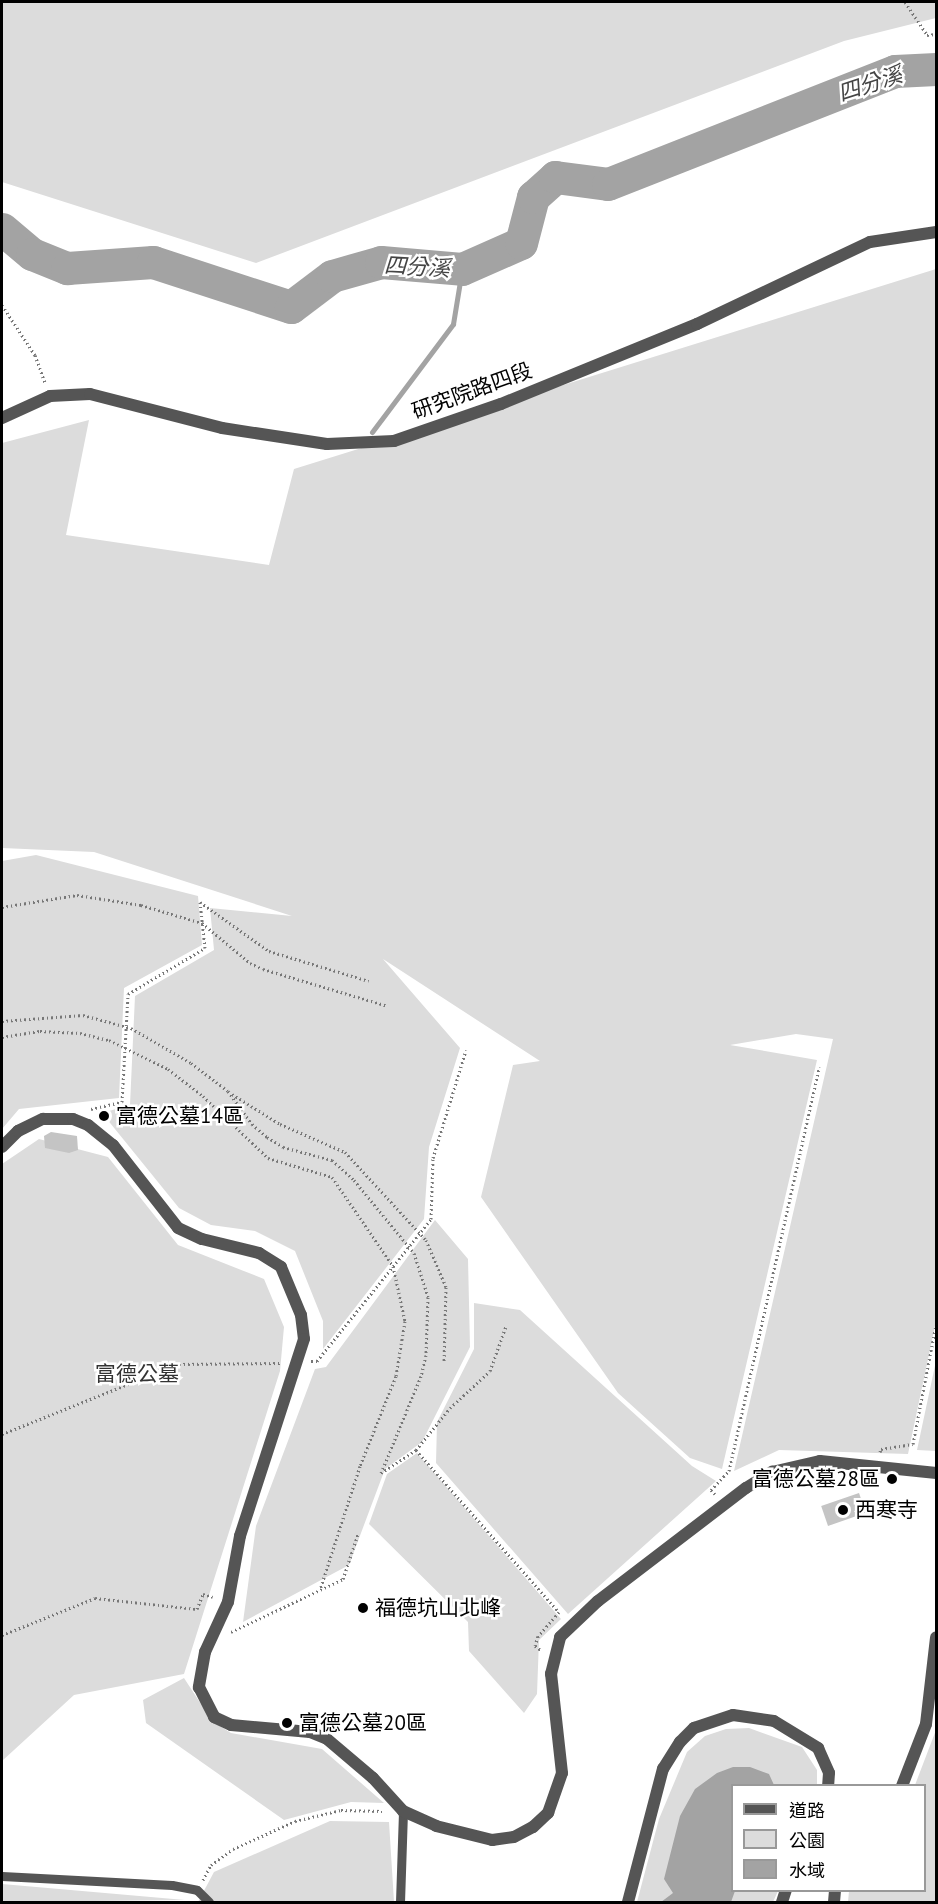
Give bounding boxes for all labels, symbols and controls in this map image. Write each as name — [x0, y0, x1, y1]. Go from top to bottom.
water label: 四分溪 — [835, 61, 905, 107]
water label: 四分溪 — [383, 252, 451, 282]
street label: 研究院路四段 — [408, 358, 536, 424]
place label: 富德公墓14區 — [116, 1103, 244, 1129]
marker: 富德公墓14區 — [97, 1109, 111, 1123]
park label: 富德公墓 — [95, 1361, 179, 1387]
place label: 富德公墓28區 — [752, 1466, 880, 1492]
marker: 富德公墓28區 — [885, 1472, 899, 1486]
place label: 西寒寺 — [855, 1497, 918, 1523]
marker: 西寒寺 — [836, 1503, 850, 1517]
place label: 福德坑山北峰 — [375, 1595, 501, 1621]
marker: 福德坑山北峰 — [356, 1601, 370, 1615]
place label: 富德公墓20區 — [299, 1710, 427, 1736]
marker: 富德公墓20區 — [280, 1716, 294, 1730]
legend — [731, 1784, 926, 1892]
text: 道路 — [789, 1799, 825, 1822]
text: 公園 — [789, 1829, 825, 1852]
text: 水域 — [789, 1859, 825, 1882]

